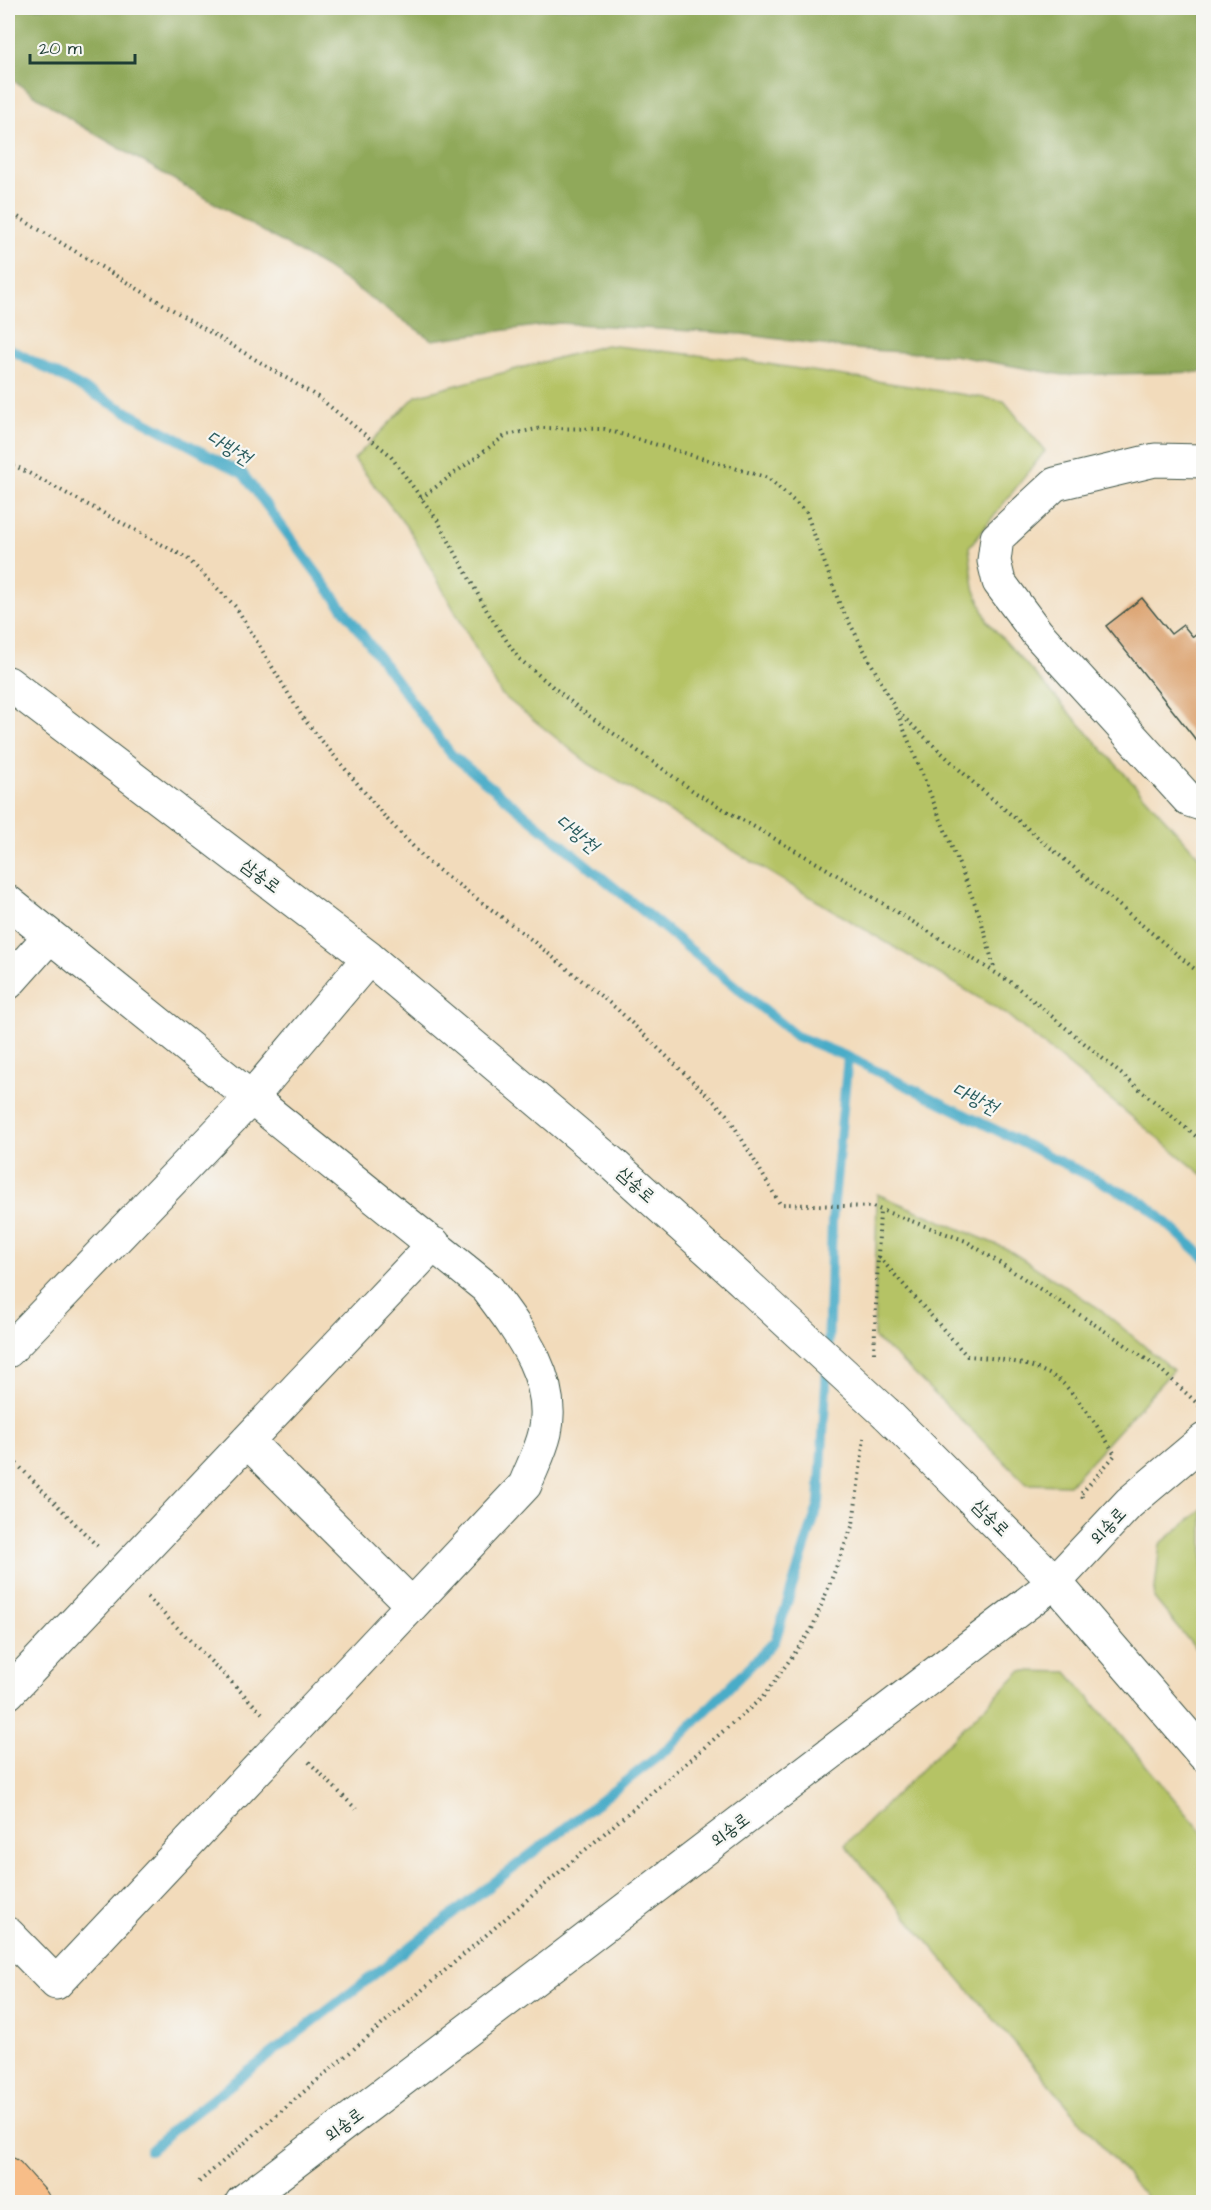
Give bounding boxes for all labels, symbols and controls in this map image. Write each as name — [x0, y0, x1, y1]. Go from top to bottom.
scale bar — [30, 27, 135, 65]
text: 20 m — [39, 36, 82, 61]
water label: 다방천 — [201, 424, 259, 473]
water label: 다방천 — [549, 808, 606, 861]
street label: 삼송로 — [236, 853, 286, 899]
water label: 다방천 — [947, 1076, 1005, 1123]
street label: 삼송로 — [611, 1161, 661, 1209]
street label: 삼송로 — [967, 1494, 1015, 1542]
street label: 외송로 — [1084, 1502, 1132, 1550]
street label: 외송로 — [705, 1807, 755, 1853]
street label: 외송로 — [319, 2102, 369, 2148]

